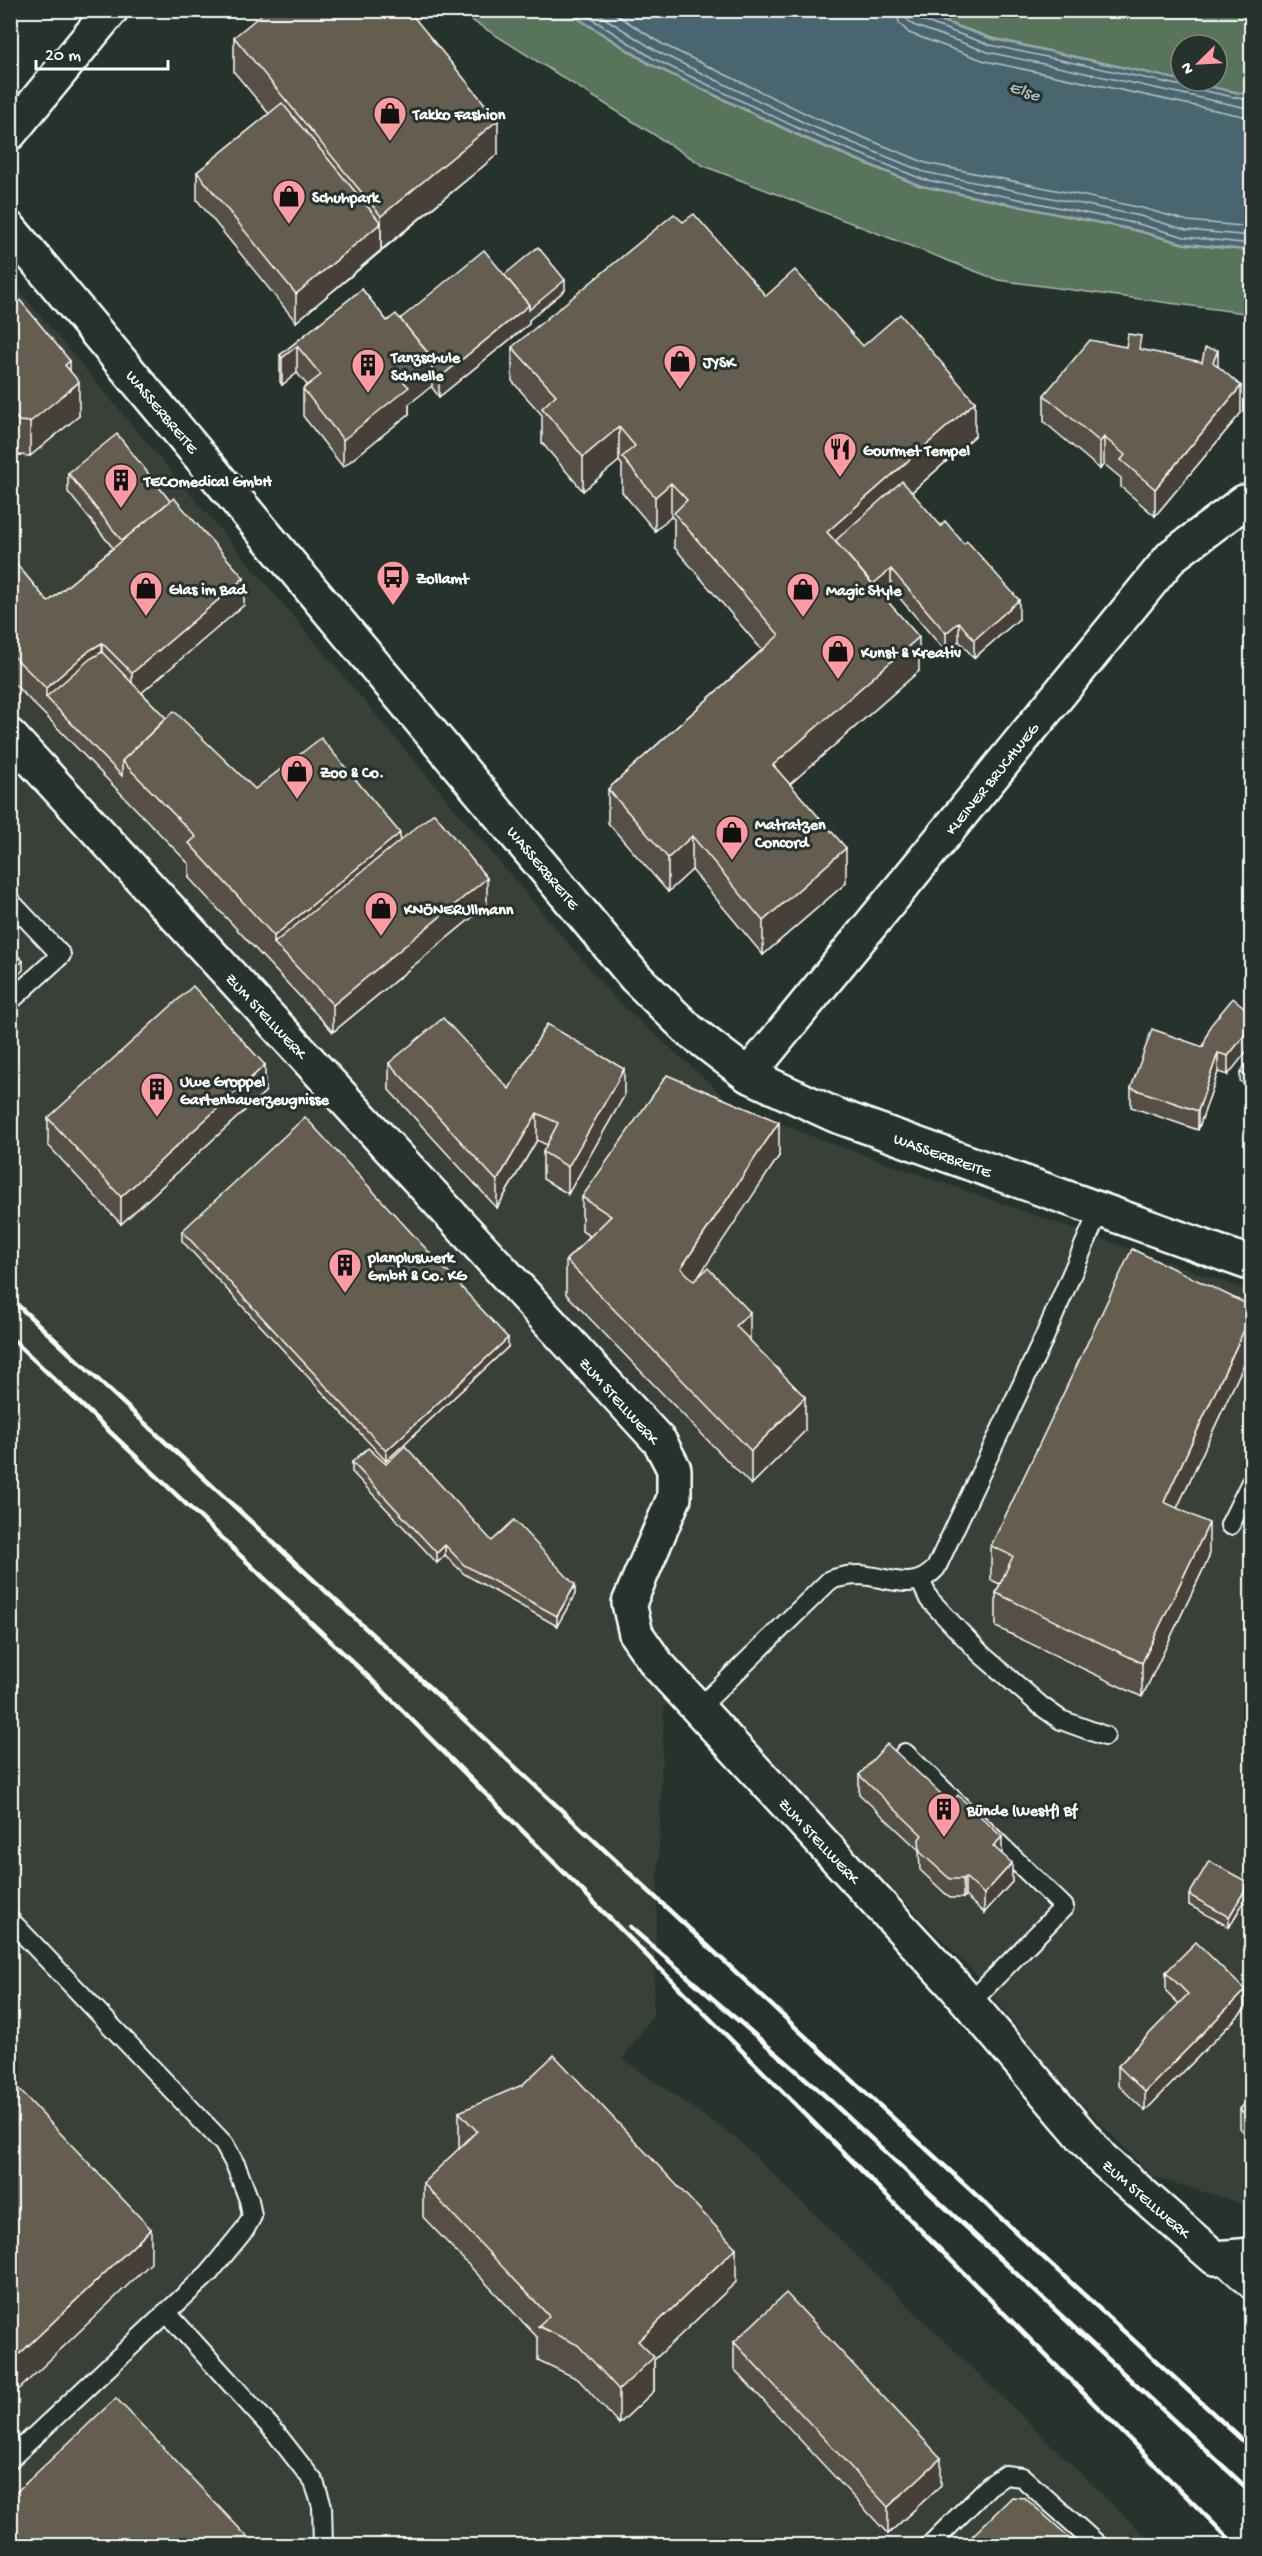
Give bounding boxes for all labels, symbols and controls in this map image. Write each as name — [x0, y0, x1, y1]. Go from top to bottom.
scale bar — [36, 33, 168, 71]
north arrow — [1169, 33, 1229, 93]
text: 20 m — [45, 46, 81, 67]
text: N — [1177, 59, 1199, 76]
water label: Else — [1006, 77, 1043, 108]
shop icon: Takko Fashion — [372, 95, 408, 142]
place label: Takko Fashion — [411, 107, 506, 126]
shop icon: Schuhpark — [271, 178, 307, 225]
place label: Schuhpark — [312, 190, 381, 209]
shop icon: JYSK — [662, 343, 698, 390]
building icon: Tanzschule Schnelle — [350, 347, 386, 394]
place label: Tanzschule Schnelle — [389, 350, 461, 387]
place label: JYSK — [702, 355, 737, 374]
street label: WASSERBREITE — [120, 368, 201, 459]
restaurant icon: Gourmet Tempel — [822, 431, 858, 478]
place label: Gourmet Tempel — [863, 443, 970, 462]
building icon: TECOmedical GmbH — [103, 462, 139, 509]
place label: TECOmedical GmbH — [142, 474, 272, 493]
bus stop icon: Zollamt — [375, 559, 411, 606]
shop icon: Glas im Bad — [128, 570, 164, 617]
place label: Zollamt — [416, 571, 470, 590]
shop icon: Magic Style — [785, 571, 821, 618]
place label: Glas im Bad — [169, 582, 248, 601]
place label: Magic Style — [826, 583, 902, 602]
shop icon: Kunst & Kreativ — [820, 633, 856, 680]
place label: Kunst & Kreativ — [860, 645, 961, 664]
street label: KLEINER BRUCHWEG — [943, 720, 1045, 840]
shop icon: Zoo & Co. — [279, 753, 315, 800]
place label: Zoo & Co. — [320, 765, 384, 784]
shop icon: Matratzen Concord — [714, 814, 750, 861]
place label: Matratzen Concord — [754, 817, 826, 854]
street label: WASSERBREITE — [501, 824, 582, 915]
shop icon: KNÖNERUllmann — [363, 890, 399, 937]
place label: KNÖNERUllmann — [403, 902, 514, 921]
street label: ZUM STELLWERK — [220, 970, 311, 1066]
building icon: Uwe Groppel Gartenbauerzeugnisse — [139, 1071, 175, 1118]
place label: Uwe Groppel Gartenbauerzeugnisse — [180, 1074, 330, 1111]
street label: WASSERBREITE — [890, 1131, 994, 1184]
building icon: planpluswerk GmbH & Co. KG — [327, 1247, 363, 1294]
place label: planpluswerk GmbH & Co. KG — [367, 1250, 468, 1287]
street label: ZUM STELLWERK — [573, 1355, 663, 1451]
building icon: Bünde (Westf) Bf — [926, 1791, 962, 1838]
street label: ZUM STELLWERK — [773, 1795, 864, 1891]
place label: Bünde (Westf) Bf — [966, 1802, 1079, 1822]
street label: ZUM STELLWERK — [1097, 2157, 1194, 2245]

